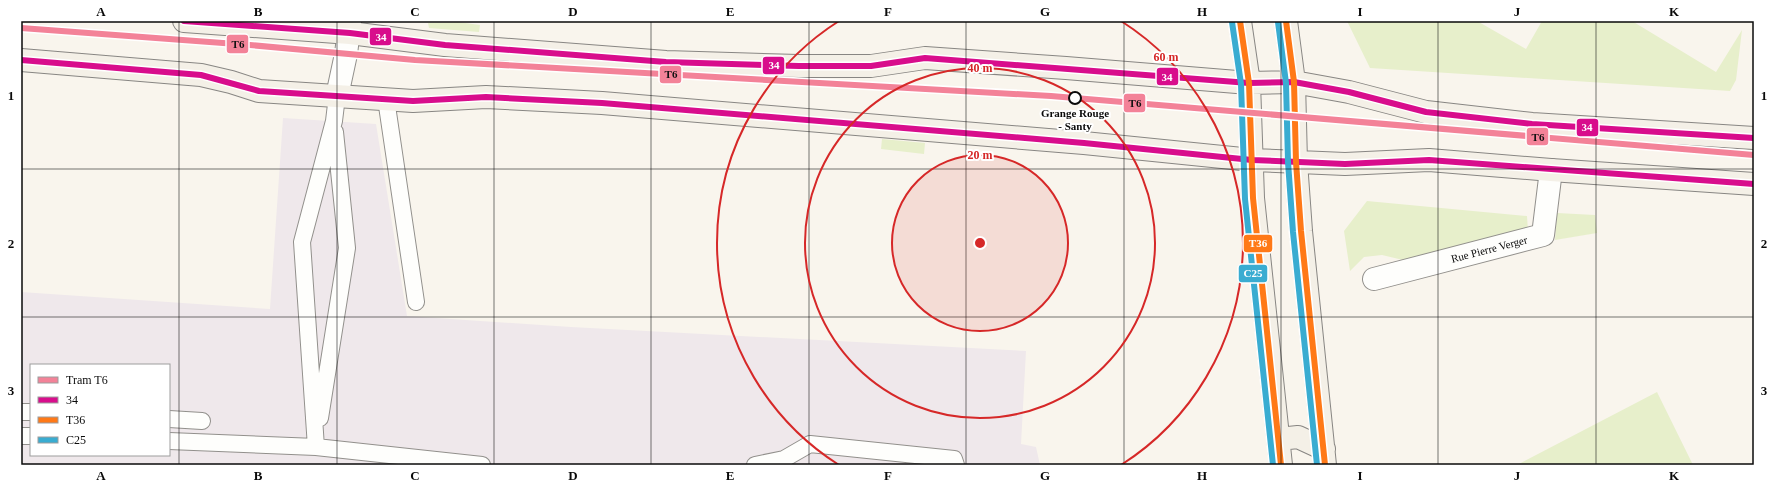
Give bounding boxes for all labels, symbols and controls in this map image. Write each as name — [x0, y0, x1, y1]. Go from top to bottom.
text: A — [96, 4, 106, 19]
text: B — [254, 4, 263, 19]
text: C — [410, 4, 420, 19]
text: D — [568, 4, 578, 19]
text: E — [726, 4, 734, 19]
text: F — [884, 4, 892, 19]
text: G — [1040, 4, 1050, 19]
text: H — [1197, 4, 1207, 19]
text: I — [1357, 4, 1363, 19]
text: J — [1514, 4, 1521, 19]
text: K — [1669, 4, 1680, 19]
line badge: 34 — [369, 27, 392, 46]
text: 34 — [376, 31, 387, 43]
line badge: T6 — [226, 34, 249, 54]
text: T6 — [232, 38, 245, 50]
text: 60 m — [1154, 50, 1179, 64]
line badge: 34 — [762, 56, 785, 75]
text: 34 — [769, 59, 780, 71]
text: 40 m — [968, 61, 993, 75]
line badge: T6 — [659, 65, 682, 84]
line badge: 34 — [1156, 67, 1179, 86]
text: T6 — [665, 68, 678, 80]
text: 34 — [1162, 71, 1173, 83]
text: 1 — [8, 88, 14, 103]
text: 1 — [1761, 88, 1767, 103]
marker: Grange Rouge - Santy — [1068, 91, 1082, 105]
line badge: T6 — [1123, 93, 1146, 113]
text: T6 — [1129, 97, 1142, 109]
place label: Grange Rouge - Santy — [1041, 107, 1109, 132]
line badge: 34 — [1576, 118, 1599, 137]
text: 34 — [1582, 121, 1593, 133]
line badge: T6 — [1526, 127, 1549, 146]
text: T6 — [1532, 131, 1545, 143]
text: 20 m — [968, 148, 993, 162]
street label: Rue Pierre Verger — [1450, 233, 1529, 265]
line badge: T36 — [1243, 234, 1273, 253]
text: 2 — [8, 236, 14, 251]
centre of rings — [973, 236, 987, 250]
text: 2 — [1761, 236, 1767, 251]
text: T36 — [1249, 237, 1268, 249]
line badge: C25 — [1238, 264, 1268, 283]
text: C25 — [1244, 267, 1263, 279]
legend — [30, 364, 170, 456]
text: Tram T6 — [66, 373, 108, 387]
text: 3 — [8, 383, 15, 398]
text: 3 — [1761, 383, 1768, 398]
text: 34 — [66, 393, 78, 407]
text: T36 — [66, 413, 85, 427]
text: C25 — [66, 433, 86, 447]
text: A — [96, 468, 106, 483]
text: B — [254, 468, 263, 483]
text: C — [410, 468, 420, 483]
text: D — [568, 468, 578, 483]
text: E — [726, 468, 734, 483]
text: F — [884, 468, 892, 483]
text: G — [1040, 468, 1050, 483]
text: H — [1197, 468, 1207, 483]
text: I — [1357, 468, 1363, 483]
text: J — [1514, 468, 1521, 483]
text: K — [1669, 468, 1680, 483]

